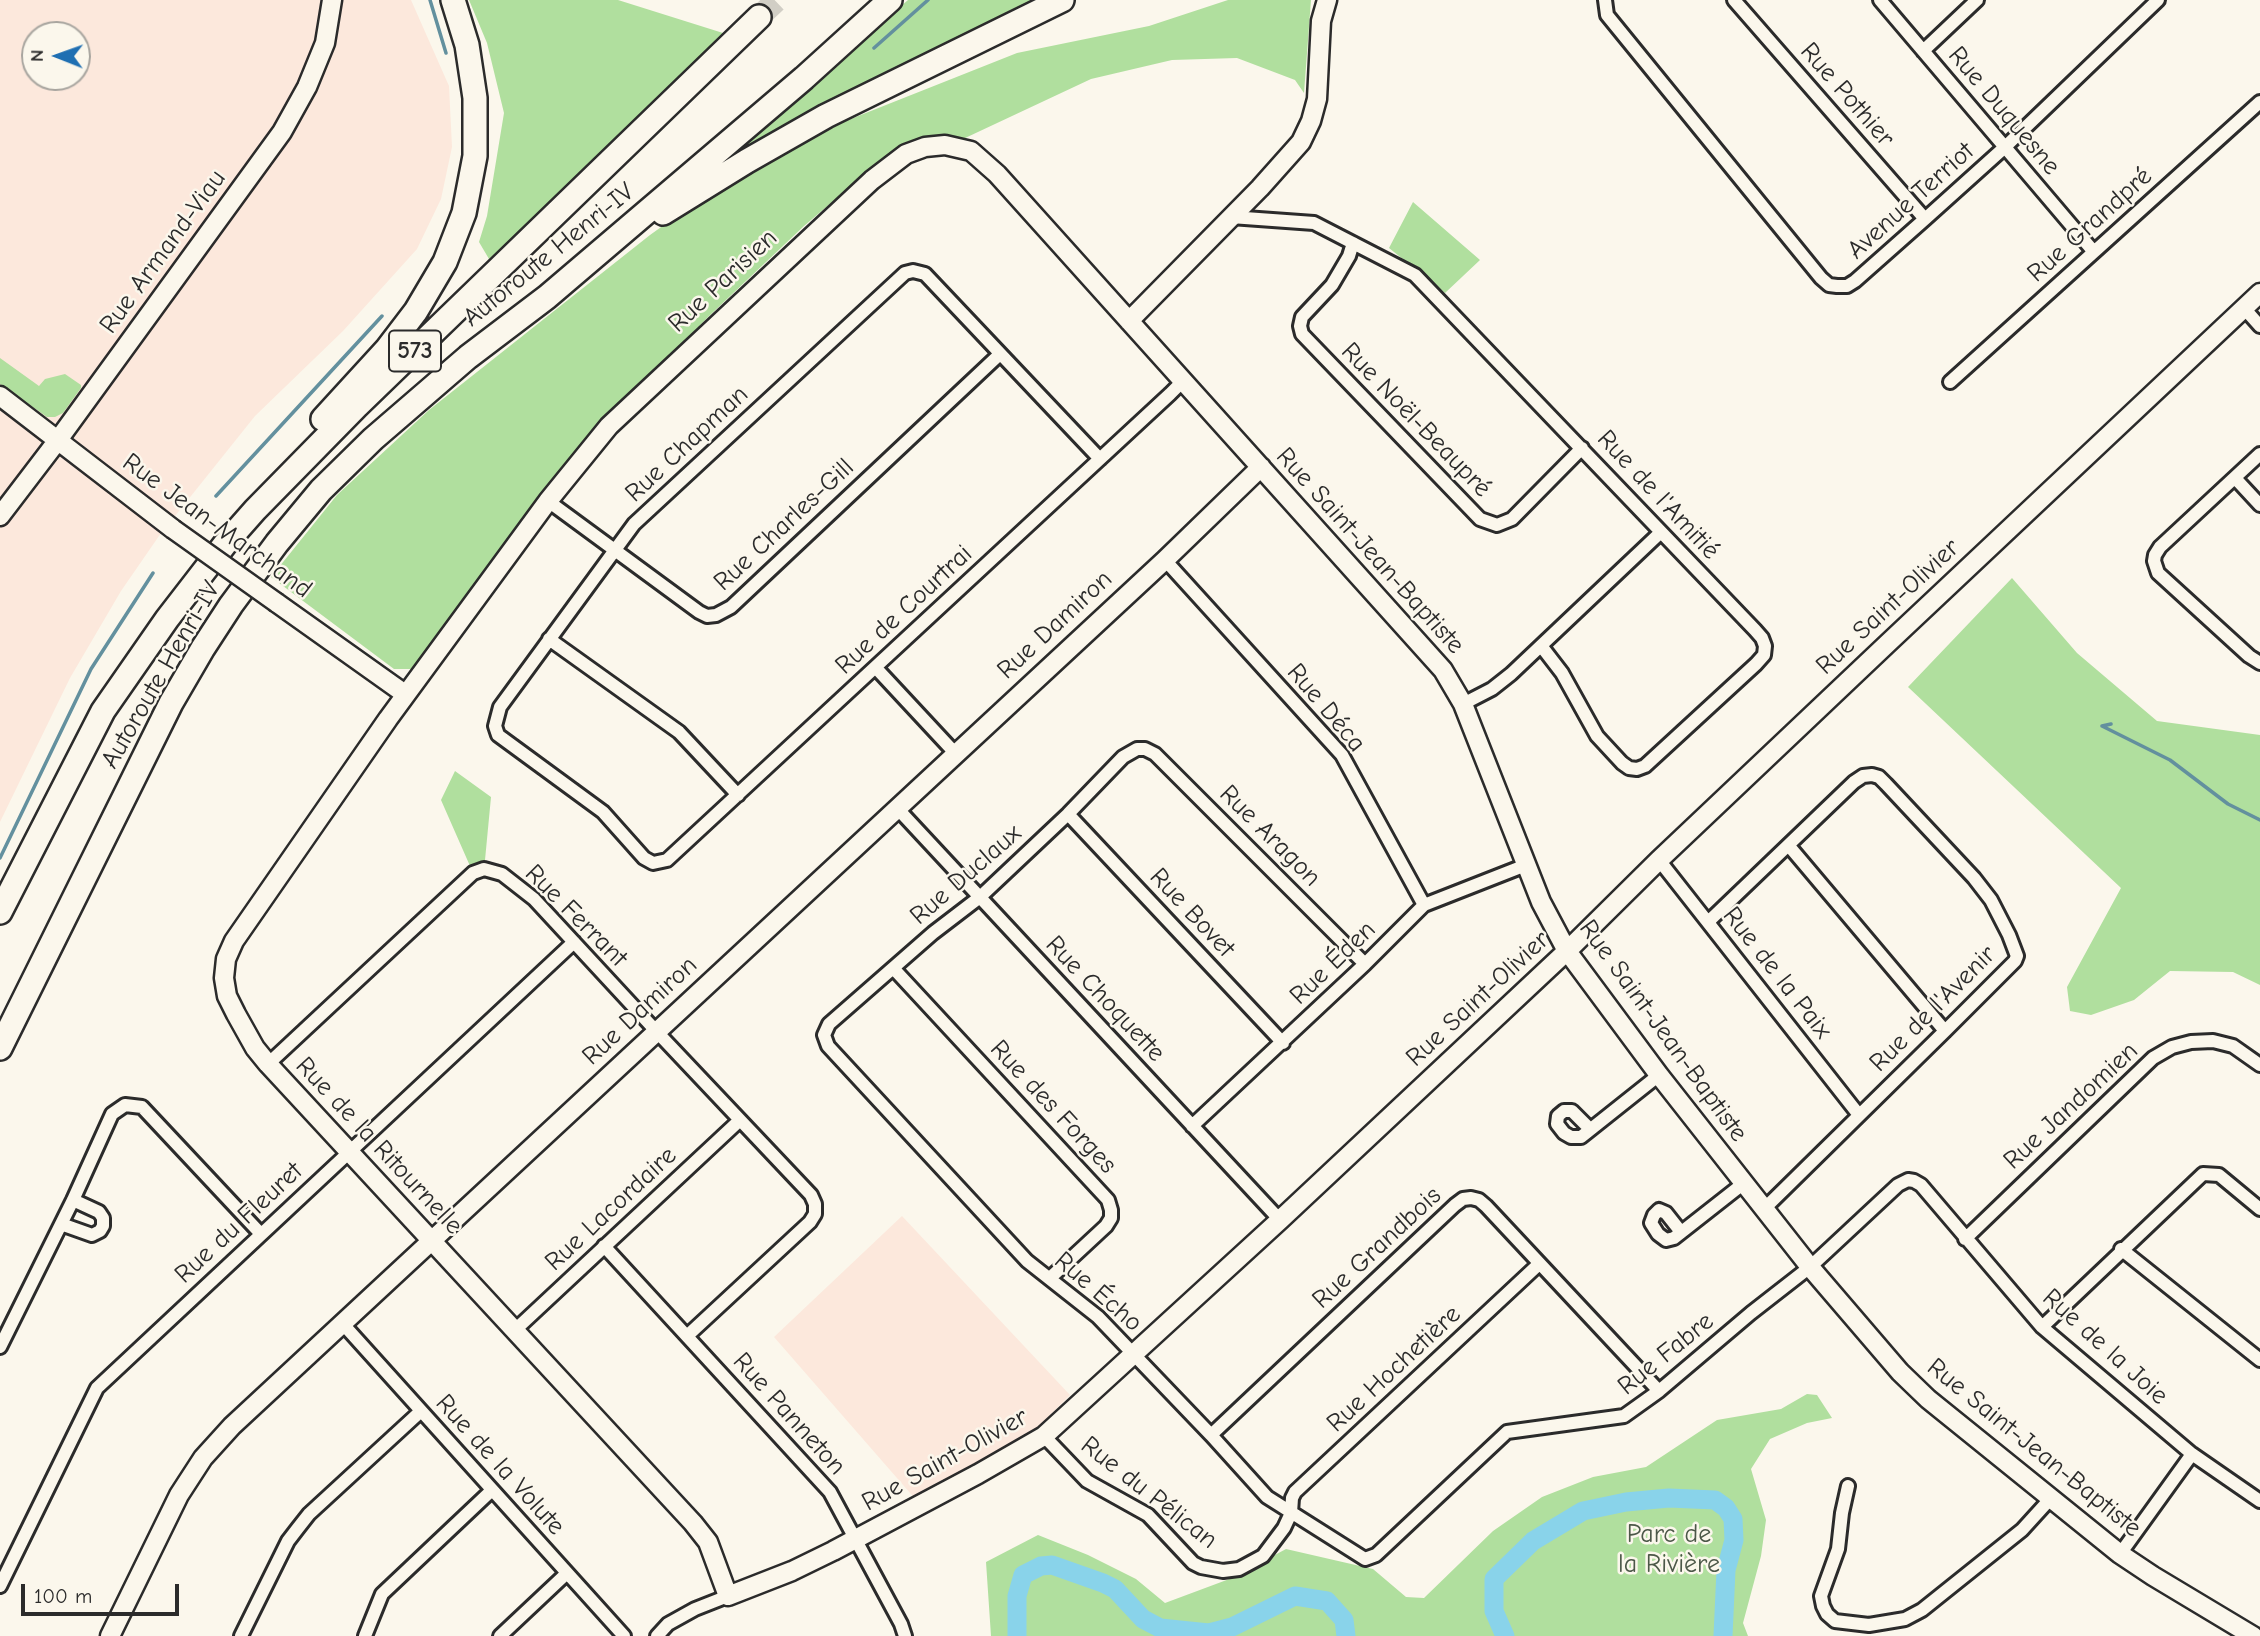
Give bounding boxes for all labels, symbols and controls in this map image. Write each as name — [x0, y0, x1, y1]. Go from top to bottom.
north arrow — [21, 21, 91, 91]
street label: Rue Pothier — [1793, 36, 1901, 154]
street label: Rue Duquesne — [1941, 40, 2067, 182]
text: N — [26, 49, 48, 62]
street label: Avenue Terriot — [1841, 136, 1981, 266]
street label: Rue Grandpré — [2021, 161, 2159, 289]
street label: Rue Armand-Viau — [93, 164, 233, 340]
street label: Autoroute Henri-IV — [457, 176, 641, 334]
street label: Rue Parisien — [662, 223, 784, 339]
road number: 573 — [389, 330, 441, 372]
street label: Rue Noël-Beaupré — [1334, 336, 1498, 504]
street label: Rue Chapman — [619, 379, 755, 509]
street label: Rue de l'Amitié — [1590, 424, 1726, 566]
street label: Rue Saint-Jean-Baptiste — [1269, 442, 1471, 660]
street label: Rue Jean-Marchand — [116, 447, 318, 605]
street label: Rue Charles-Gill — [708, 452, 860, 598]
street label: Rue Saint-Olivier — [1810, 533, 1966, 681]
street label: Rue de Courtrai — [829, 539, 979, 681]
street label: Rue Damiron — [991, 564, 1119, 686]
street label: Autoroute Henri-IV — [95, 576, 227, 774]
street label: Rue Déca — [1280, 657, 1372, 759]
street label: Rue Aragon — [1213, 779, 1327, 893]
street label: Rue Duclaux — [904, 818, 1028, 932]
street label: Rue Ferrant — [518, 858, 634, 974]
street label: Rue Bovet — [1143, 862, 1241, 964]
street label: Rue de la Paix — [1716, 901, 1838, 1045]
street label: Rue Éden — [1284, 914, 1382, 1012]
street label: Rue Saint-Jean-Baptiste — [1572, 914, 1754, 1148]
street label: Rue Saint-Olivier — [1400, 925, 1556, 1073]
street label: Rue Choquette — [1039, 929, 1171, 1069]
street label: Rue de l'Avenir — [1863, 939, 2003, 1079]
street label: Rue Damiron — [576, 950, 704, 1072]
street label: Rue des Forges — [983, 1034, 1123, 1180]
street label: Rue Jandomien — [1997, 1036, 2145, 1176]
street label: Rue de la Ritournelle — [289, 1051, 469, 1241]
street label: Rue Lacordaire — [539, 1140, 683, 1278]
street label: Rue du Fleuret — [169, 1156, 309, 1290]
street label: Rue Grandbois — [1306, 1180, 1448, 1316]
street label: Rue Écho — [1048, 1245, 1148, 1339]
street label: Rue de la Joie — [2036, 1282, 2174, 1412]
street label: Rue Hochetière — [1321, 1299, 1467, 1439]
street label: Rue Fabre — [1612, 1306, 1720, 1402]
street label: Rue Panneton — [726, 1346, 852, 1482]
street label: Rue Saint-Jean-Baptiste — [1921, 1352, 2147, 1544]
street label: Rue de la Volute — [429, 1388, 571, 1542]
street label: Rue Saint-Olivier — [857, 1402, 1033, 1518]
street label: Rue du Pélican — [1075, 1430, 1223, 1556]
park label: Parc de la Rivière — [1618, 1519, 1720, 1580]
scale bar — [24, 1570, 182, 1614]
text: 100 m — [34, 1584, 92, 1608]

